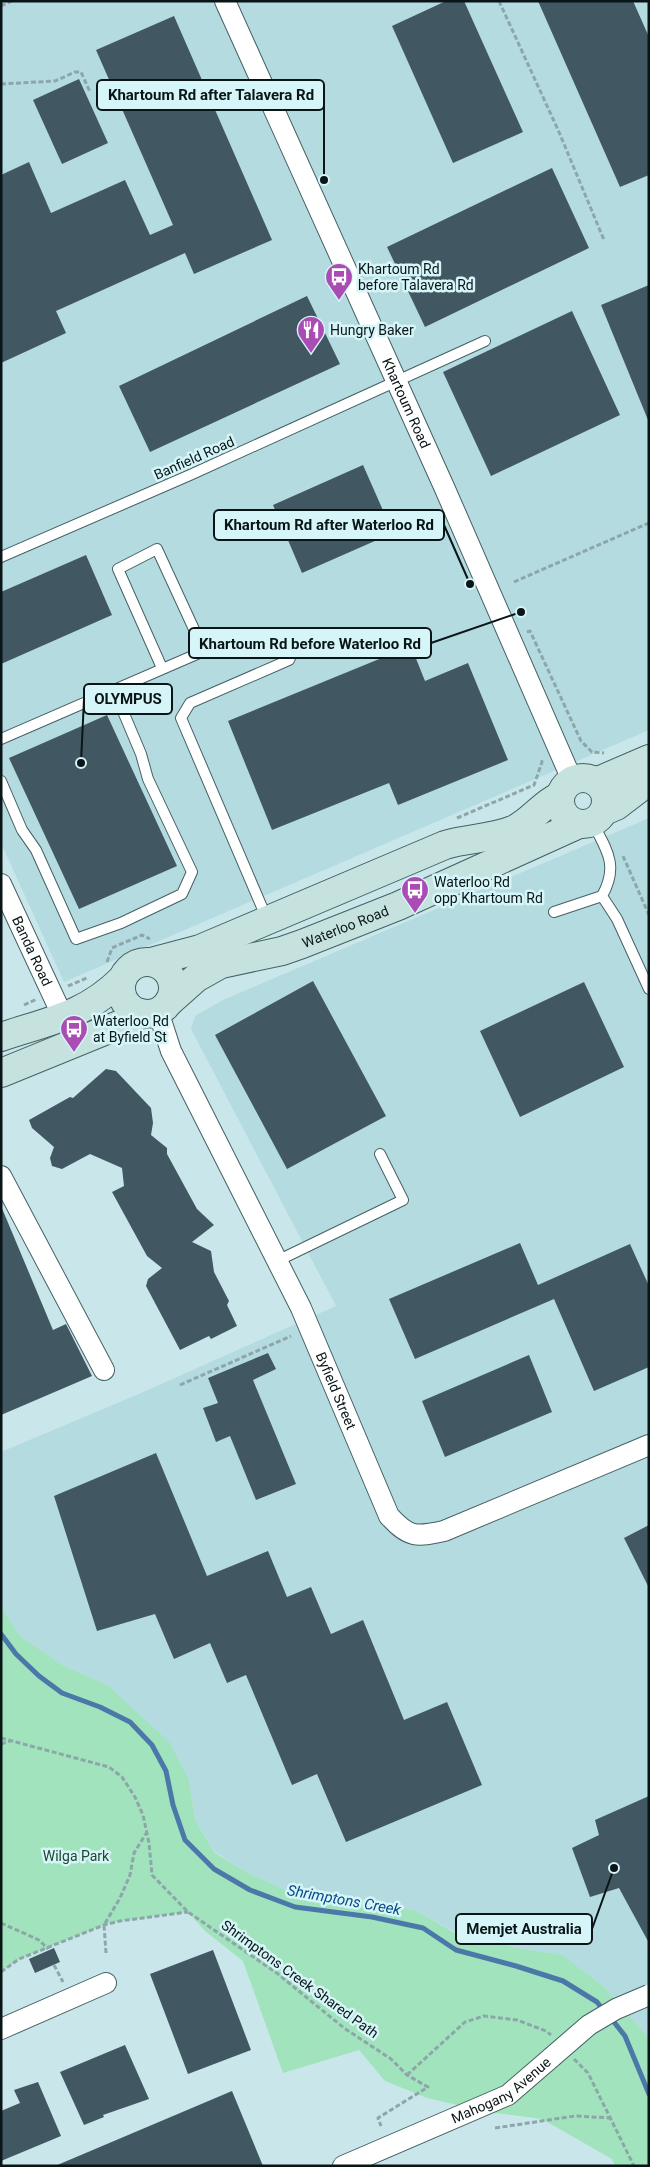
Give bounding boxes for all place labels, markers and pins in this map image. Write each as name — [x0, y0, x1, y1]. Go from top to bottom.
callout: Khartoum Rd after Talavera Rd — [97, 80, 324, 110]
place label: Khartoum Rd before Talavera Rd — [358, 261, 474, 293]
bus stop icon: Khartoum Rd before Talavera Rd — [324, 262, 354, 301]
restaurant icon: Hungry Baker — [296, 315, 326, 354]
place label: Hungry Baker — [330, 322, 414, 338]
callout: Khartoum Rd after Waterloo Rd — [214, 510, 444, 540]
callout: Khartoum Rd before Waterloo Rd — [189, 628, 431, 658]
callout: OLYMPUS — [84, 684, 172, 714]
place label: Waterloo Rd opp Khartoum Rd — [434, 874, 543, 906]
bus stop icon: Waterloo Rd opp Khartoum Rd — [400, 875, 430, 914]
place label: Waterloo Rd at Byfield St — [93, 1013, 169, 1045]
bus stop icon: Waterloo Rd at Byfield St — [59, 1014, 89, 1053]
callout: Memjet Australia — [456, 1914, 592, 1944]

